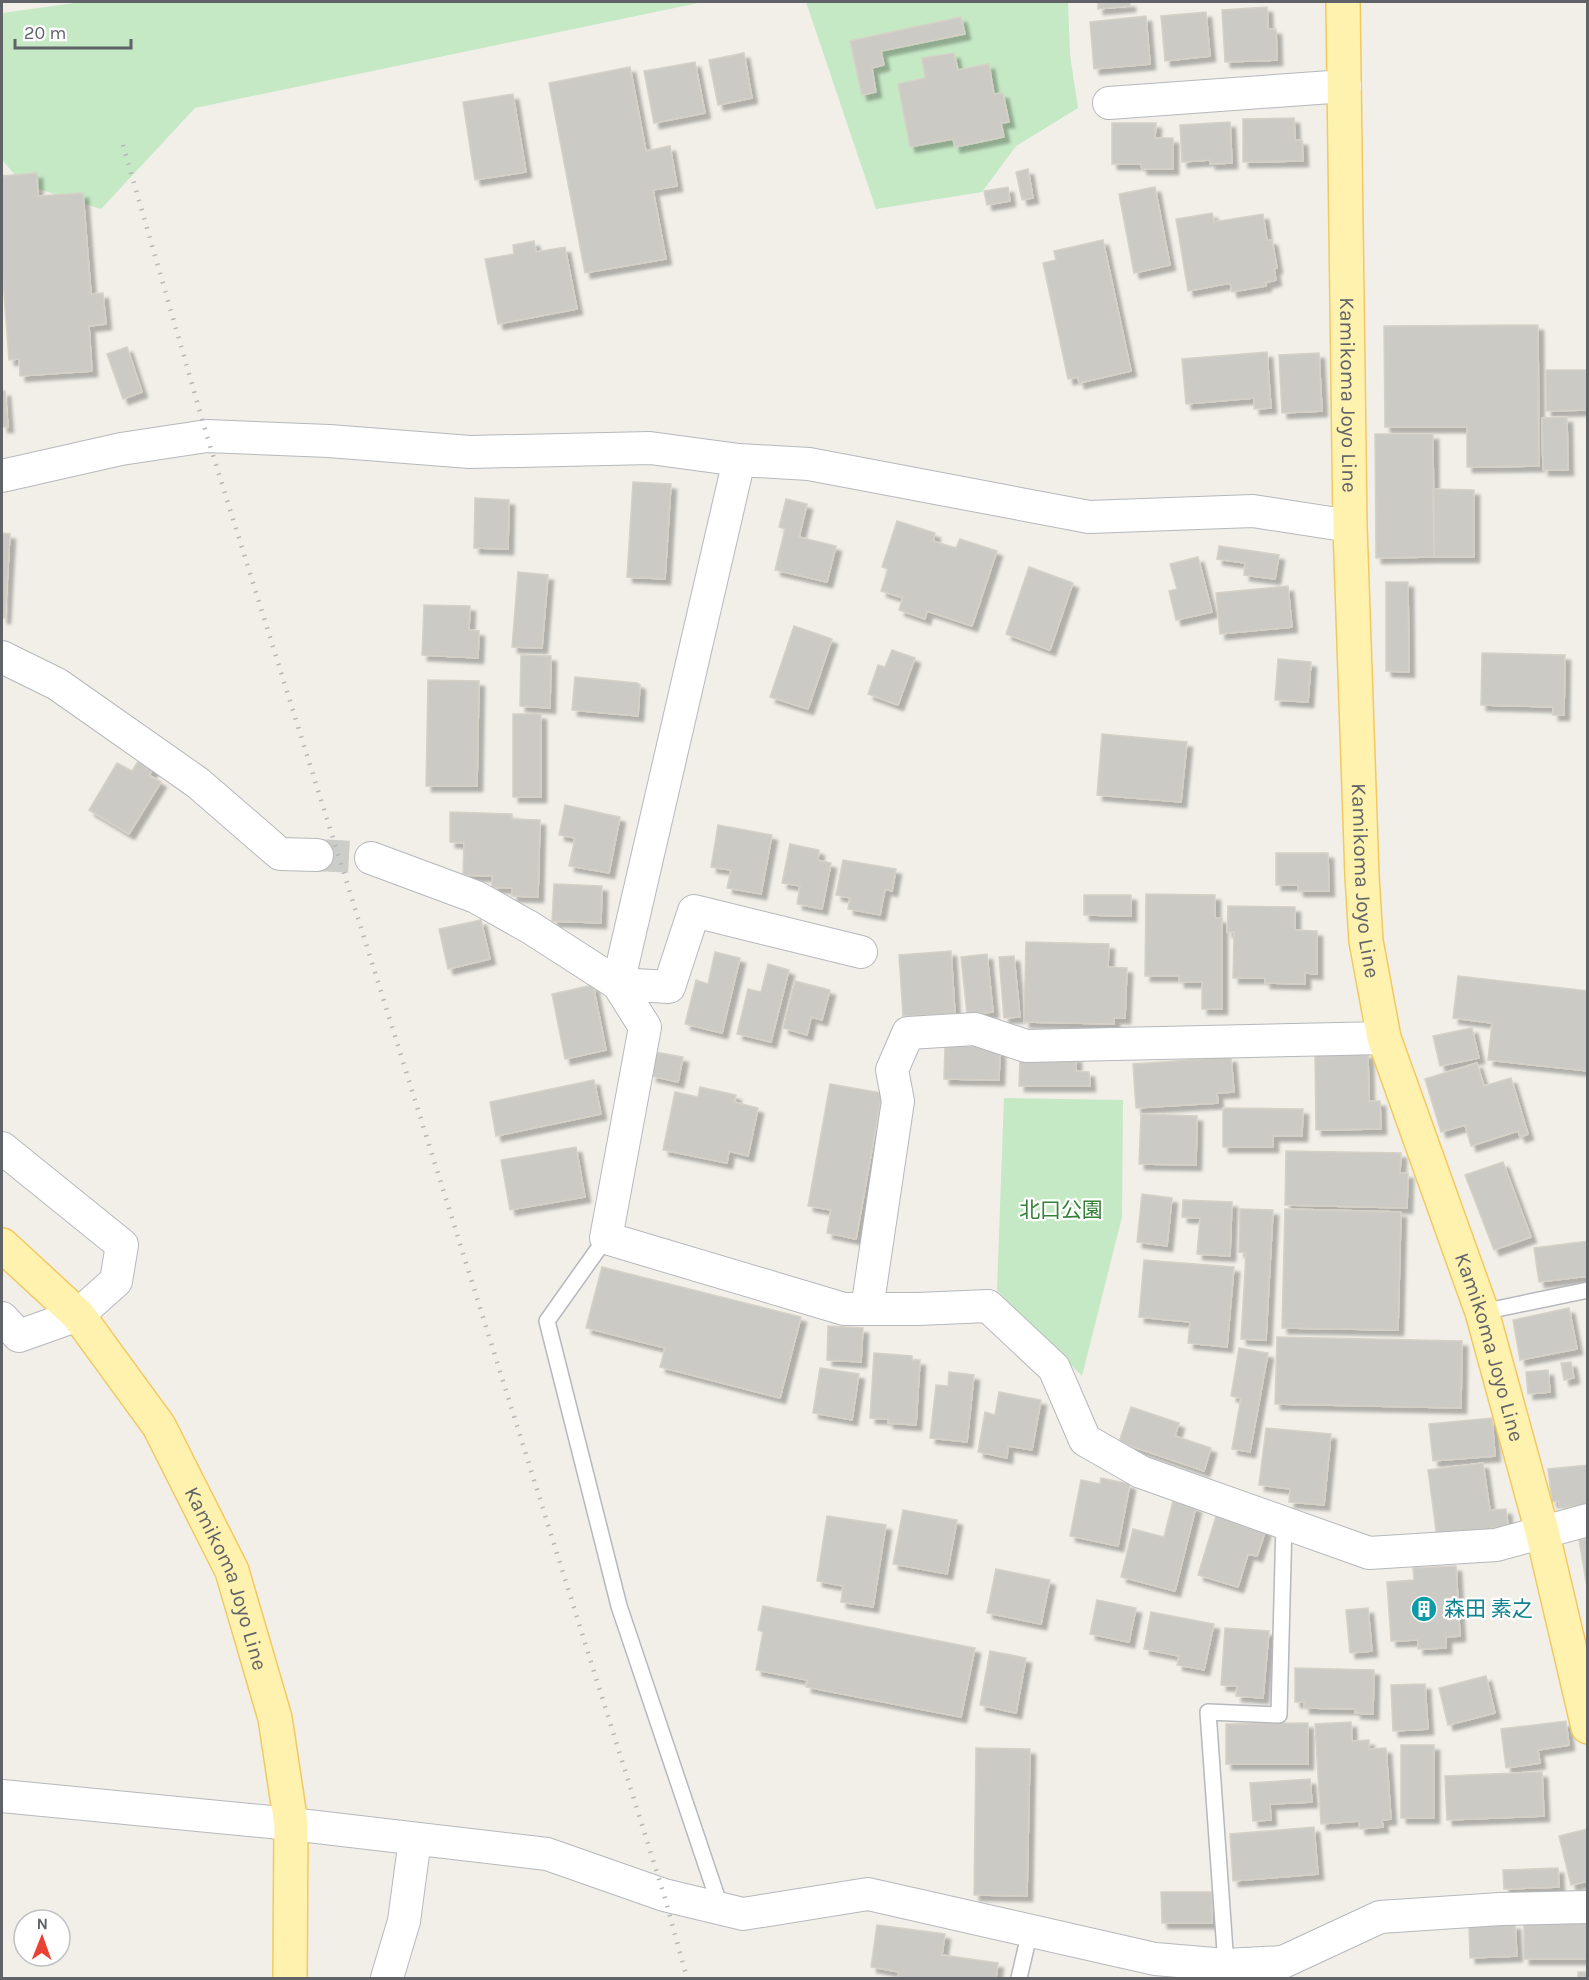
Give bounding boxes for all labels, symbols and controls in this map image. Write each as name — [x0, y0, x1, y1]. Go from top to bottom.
scale bar — [15, 12, 130, 50]
text: 20 m — [24, 22, 66, 44]
street label: Kamikoma Joyo Line — [1335, 297, 1362, 493]
street label: Kamikoma Joyo Line — [1347, 783, 1385, 980]
park label: 北口公園 — [1019, 1198, 1103, 1222]
street label: Kamikoma Joyo Line — [1450, 1250, 1529, 1444]
street label: Kamikoma Joyo Line — [180, 1483, 272, 1673]
building icon: 森田 素之 — [1409, 1594, 1439, 1624]
place label: 森田 素之 — [1444, 1597, 1533, 1621]
north arrow — [12, 1908, 72, 1968]
text: N — [36, 1914, 48, 1933]

